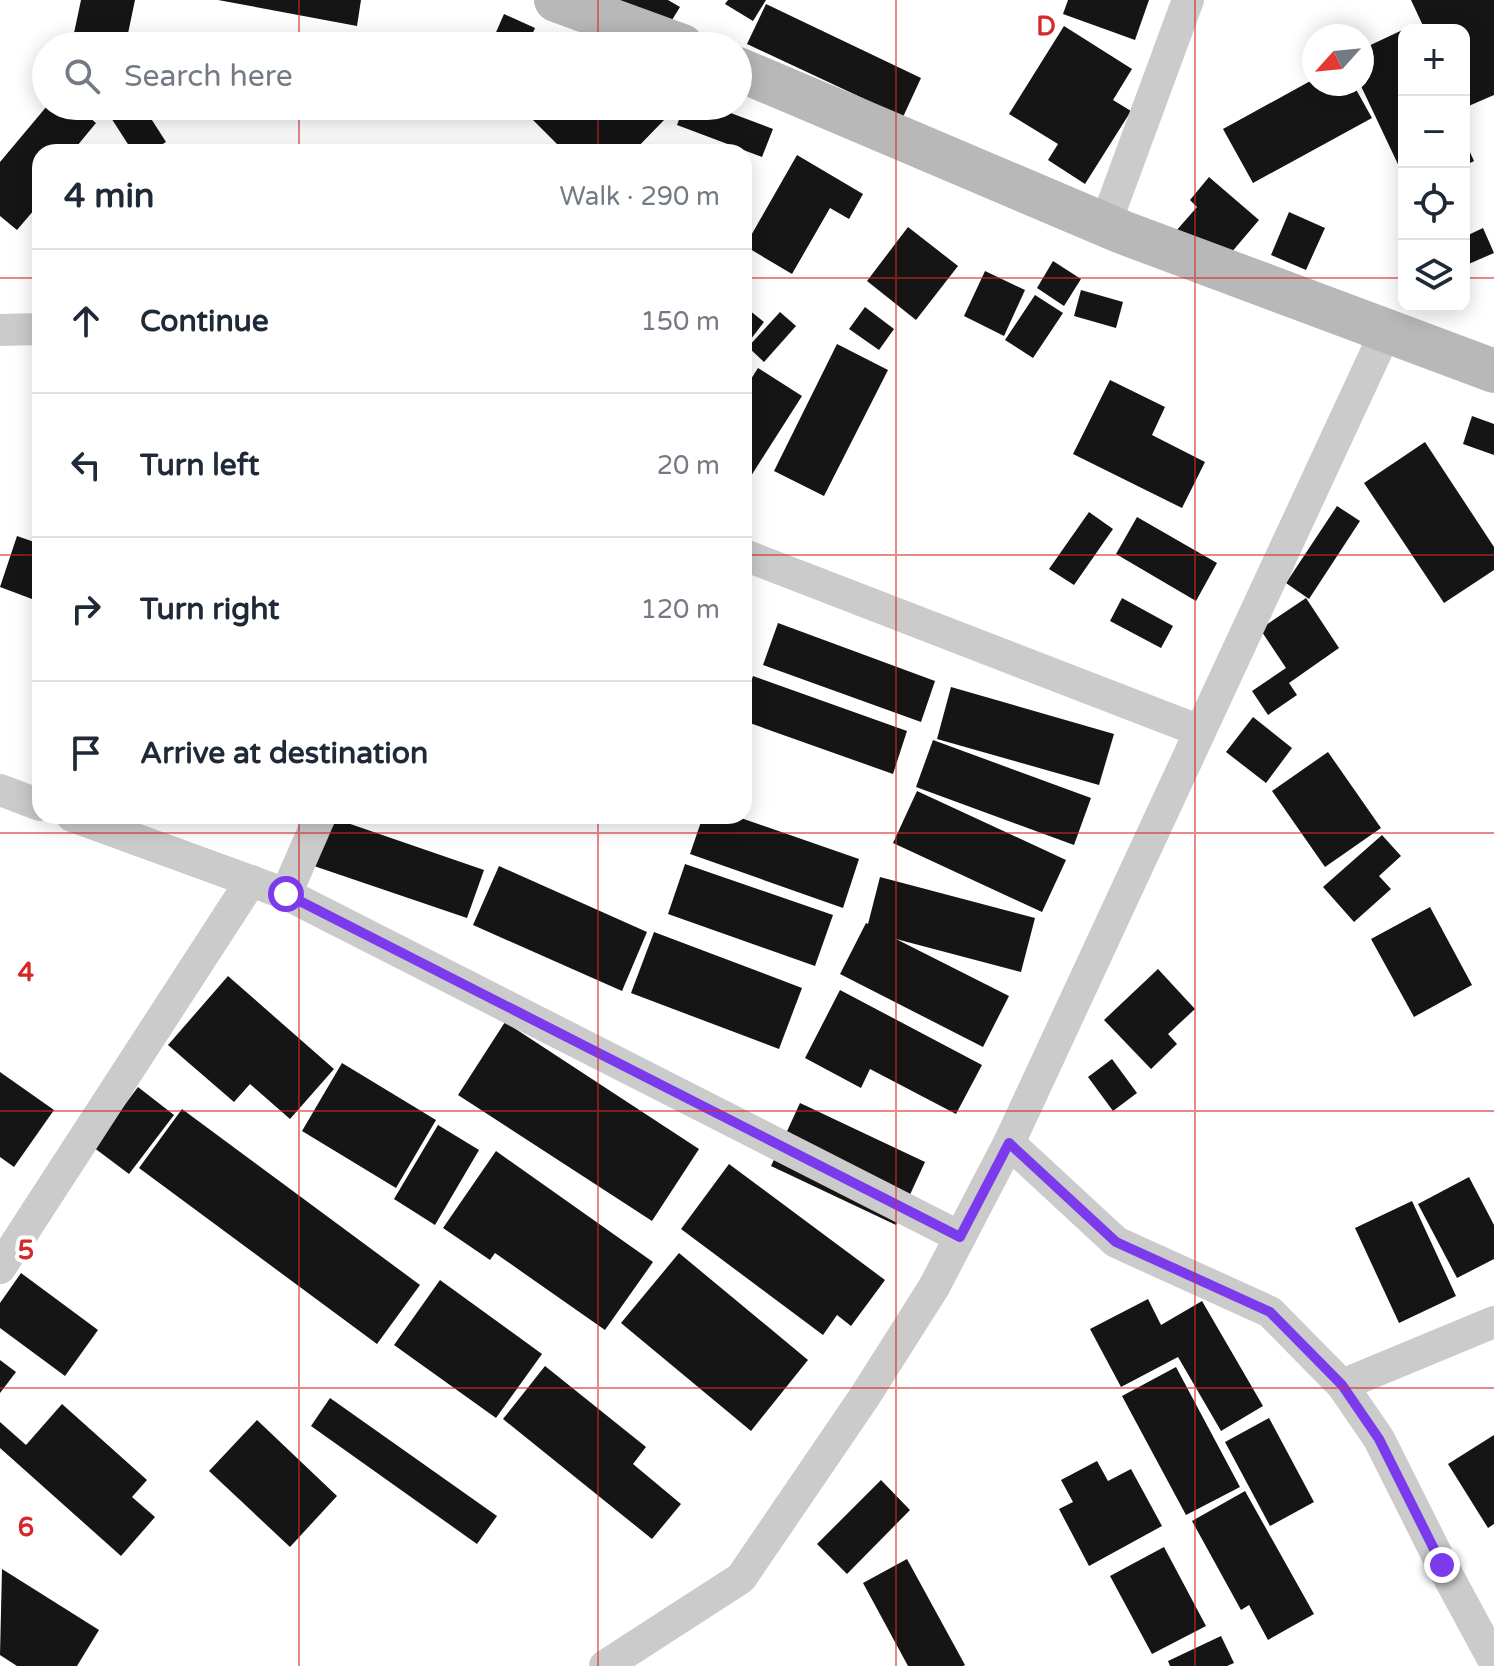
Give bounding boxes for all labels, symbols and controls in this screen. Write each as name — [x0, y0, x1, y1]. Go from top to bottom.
text: D — [1036, 11, 1056, 42]
north arrow — [1302, 24, 1374, 96]
map controls — [1398, 24, 1470, 312]
button: + — [1398, 24, 1470, 96]
search box — [32, 32, 752, 120]
icon: search — [60, 54, 104, 98]
text: Search here — [124, 58, 293, 95]
button: − — [1398, 96, 1470, 168]
button: locate — [1398, 168, 1470, 240]
text: 4 min — [64, 176, 155, 217]
text: Walk · 290 m — [560, 181, 720, 212]
button: layers — [1398, 240, 1470, 312]
icon: ahead — [64, 299, 108, 343]
text: Continue — [140, 303, 269, 340]
text: 150 m — [640, 306, 720, 337]
icon: left — [64, 443, 108, 487]
text: Turn left — [140, 447, 259, 484]
text: 20 m — [657, 450, 720, 481]
icon: right — [64, 587, 108, 631]
text: Turn right — [140, 591, 280, 628]
text: 120 m — [640, 594, 720, 625]
icon: arrive — [64, 731, 108, 775]
text: Arrive at destination — [140, 735, 428, 772]
route start — [268, 876, 304, 912]
text: 4 — [18, 957, 34, 988]
text: 5 — [18, 1235, 34, 1266]
text: 6 — [18, 1512, 34, 1543]
route end — [1424, 1547, 1460, 1583]

